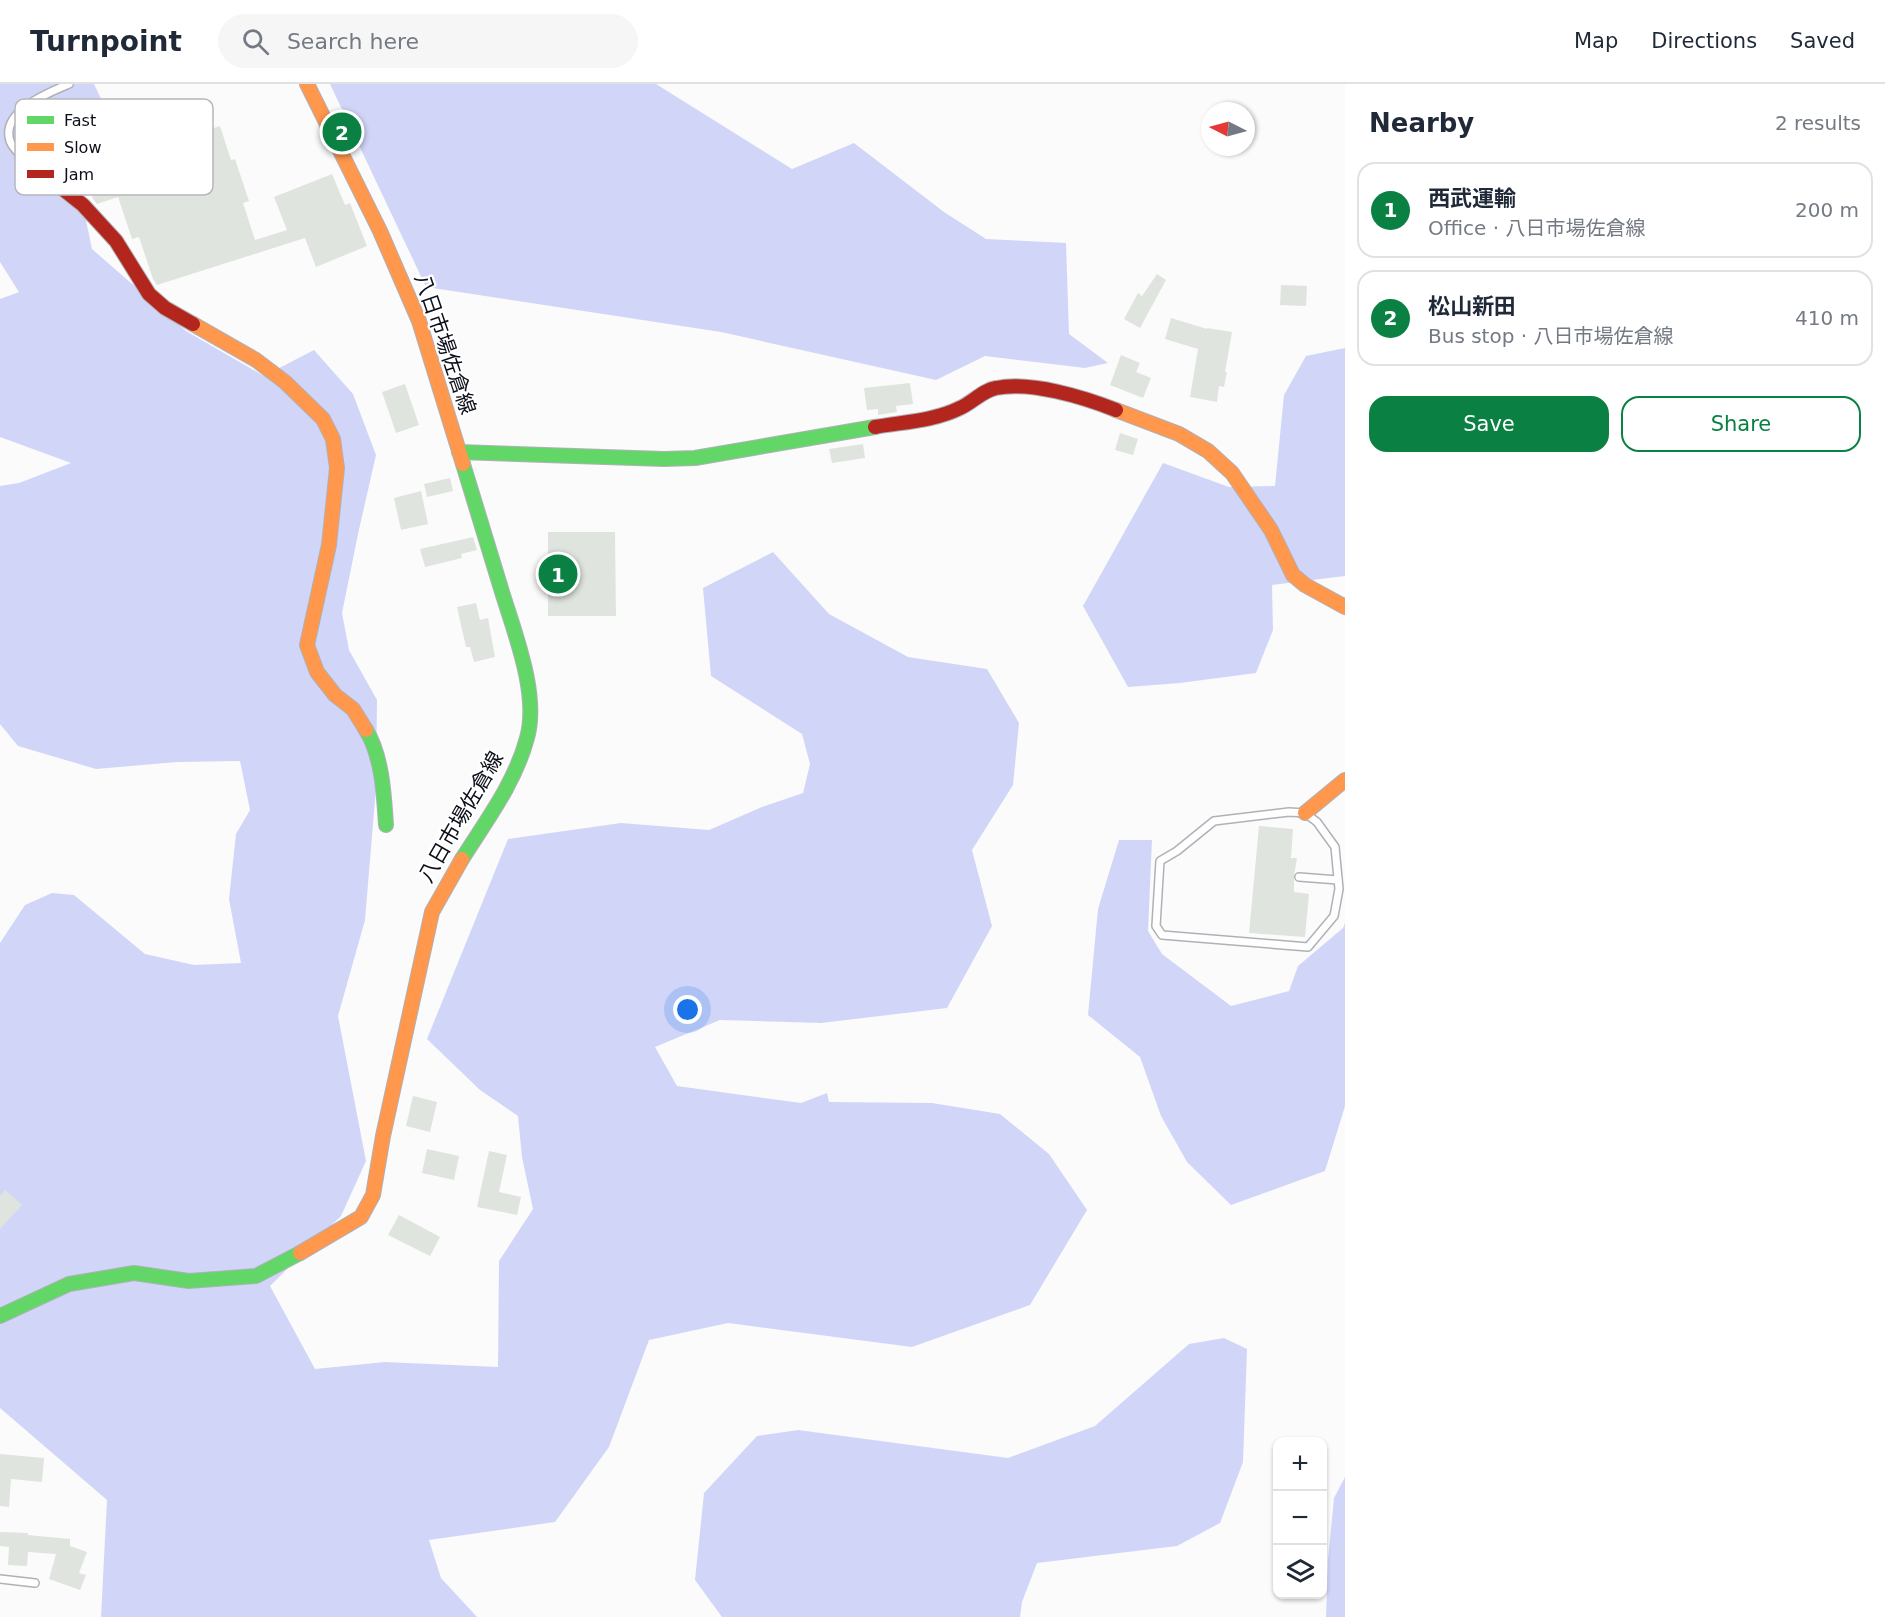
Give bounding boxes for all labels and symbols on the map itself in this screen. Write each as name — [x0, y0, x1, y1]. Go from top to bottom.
legend — [15, 99, 213, 195]
north arrow — [1201, 102, 1255, 156]
pin: 2 — [322, 110, 362, 154]
text: Fast — [64, 111, 96, 130]
text: Slow — [64, 138, 101, 157]
text: Jam — [63, 165, 94, 184]
street label: 八日市場佐倉線 — [410, 271, 480, 417]
pin: 1 — [538, 552, 578, 596]
street label: 八日市場佐倉線 — [414, 747, 508, 887]
your location — [673, 995, 702, 1024]

